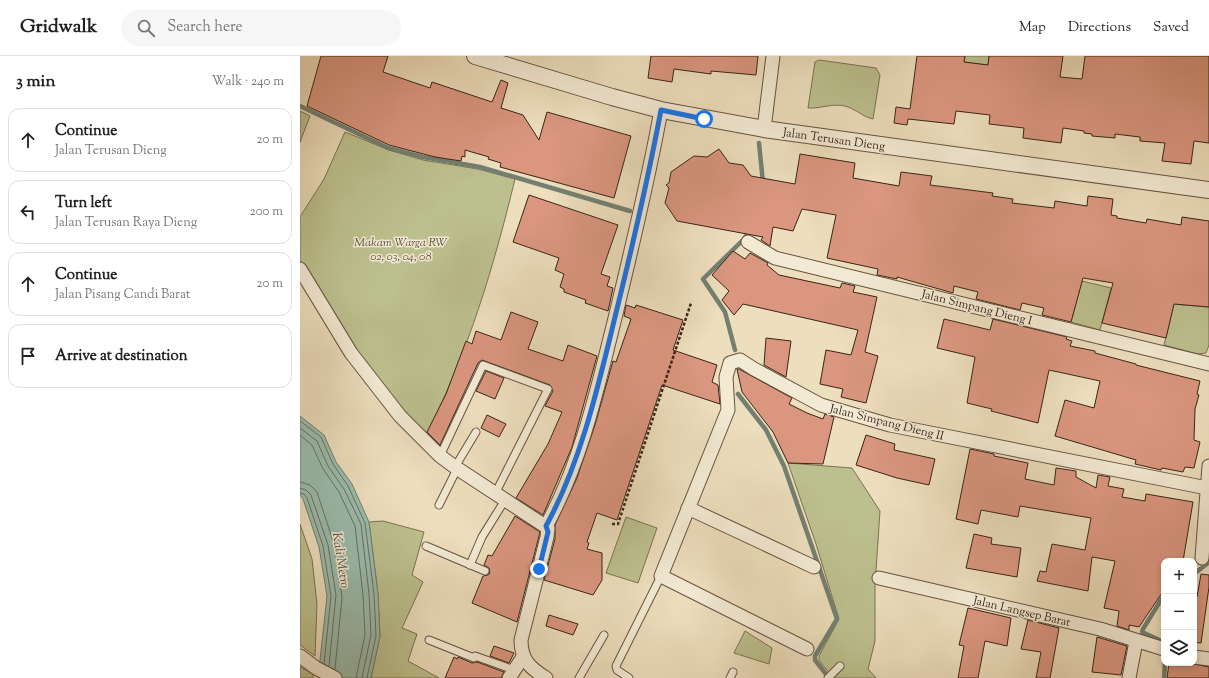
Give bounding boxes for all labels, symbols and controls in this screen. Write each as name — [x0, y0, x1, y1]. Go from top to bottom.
search box — [121, 10, 401, 46]
text: Gridwalk — [20, 14, 97, 41]
icon: search — [135, 17, 157, 39]
text: Search here — [167, 17, 243, 38]
text: Map — [1019, 18, 1046, 38]
text: Directions — [1068, 18, 1131, 38]
text: Saved — [1153, 18, 1189, 38]
text: 3 min — [16, 70, 55, 94]
text: Walk · 240 m — [212, 73, 284, 91]
route start — [695, 110, 713, 128]
text: Continue — [55, 121, 117, 142]
street label: Jalan Terusan Dieng — [781, 124, 886, 156]
icon: ahead — [17, 129, 39, 151]
text: 20 m — [257, 131, 283, 149]
text: Jalan Terusan Dieng — [55, 142, 167, 160]
text: Turn left — [55, 193, 112, 214]
icon: left — [17, 201, 39, 223]
text: 200 m — [250, 203, 283, 221]
text: Jalan Terusan Raya Dieng — [55, 214, 197, 232]
park label: Makam Warga RW 02, 03, 04, 08 — [354, 234, 448, 266]
text: Continue — [55, 265, 117, 286]
icon: ahead — [17, 273, 39, 295]
text: 20 m — [257, 275, 283, 293]
street label: Jalan Simpang Dieng I — [919, 285, 1034, 330]
text: Jalan Pisang Candi Barat — [55, 286, 190, 304]
icon: arrive — [17, 345, 39, 367]
text: Arrive at destination — [55, 346, 188, 367]
street label: Jalan Simpang Dieng II — [827, 400, 946, 446]
water label: Kali Metro — [327, 531, 353, 590]
map controls — [1161, 558, 1197, 666]
button: + — [1161, 558, 1197, 594]
route end — [530, 560, 548, 578]
street label: Jalan Langsep Barat — [970, 592, 1072, 632]
button: − — [1161, 594, 1197, 630]
button: layers — [1161, 630, 1197, 666]

